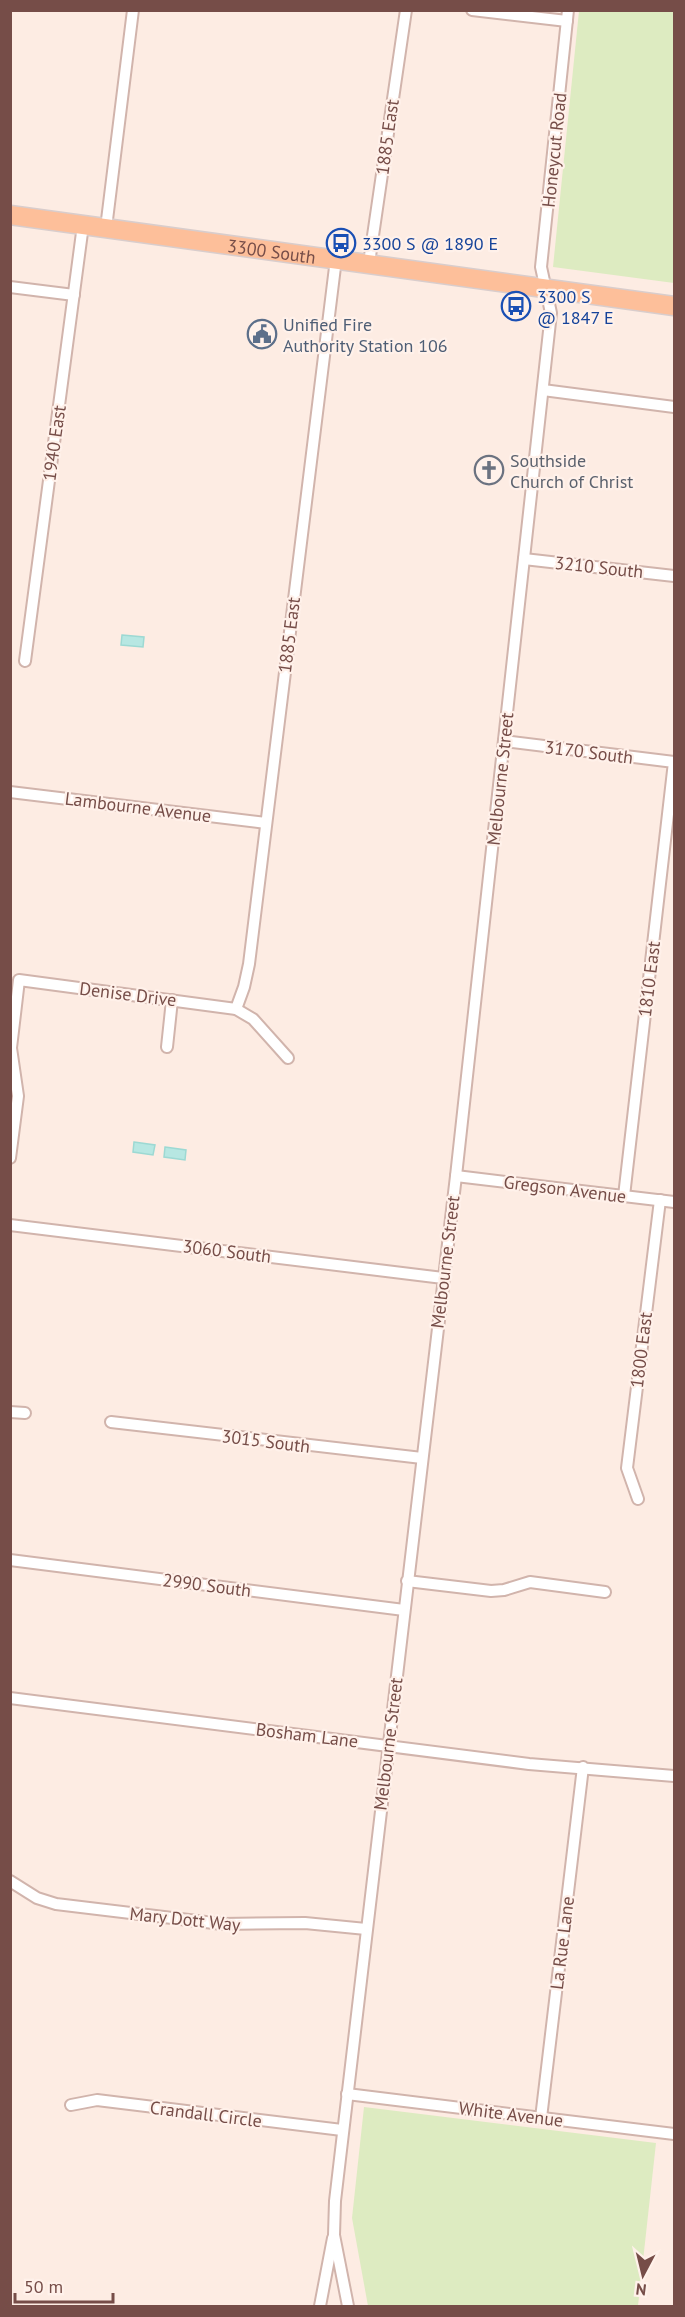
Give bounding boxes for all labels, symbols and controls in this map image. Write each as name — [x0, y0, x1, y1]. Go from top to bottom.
street label: Honeycut Road — [537, 91, 571, 209]
street label: 1885 East — [370, 98, 404, 176]
bus stop icon: 3300 S @ 1890 E — [325, 227, 357, 259]
place label: 3300 S @ 1890 E — [362, 232, 498, 255]
street label: 3300 South — [226, 233, 317, 268]
place label: 3300 S @ 1847 E — [537, 285, 614, 329]
bus stop icon: 3300 S @ 1847 E — [500, 290, 532, 322]
place label: Unified Fire Authority Station 106 — [283, 313, 448, 357]
public building icon: Unified Fire Authority Station 106 — [246, 318, 278, 350]
street label: 1940 East — [37, 404, 71, 482]
place label: Southside Church of Christ — [510, 449, 633, 493]
church icon: Southside Church of Christ — [473, 454, 505, 486]
street label: 3210 South — [554, 551, 644, 583]
street label: 1885 East — [273, 596, 305, 674]
street label: Melbourne Street — [482, 711, 518, 847]
street label: 3170 South — [543, 735, 635, 769]
street label: Lambourne Avenue — [64, 787, 212, 827]
street label: 1810 East — [633, 940, 665, 1018]
street label: Denise Drive — [78, 977, 178, 1011]
street label: Gregson Avenue — [502, 1170, 628, 1208]
street label: Melbourne Street — [425, 1194, 465, 1330]
street label: 3060 South — [181, 1234, 273, 1268]
street label: 1800 East — [625, 1311, 657, 1389]
street label: 3015 South — [220, 1424, 312, 1458]
street label: 2990 South — [161, 1568, 253, 1602]
street label: Melbourne Street — [368, 1676, 408, 1812]
street label: Bosham Lane — [255, 1717, 359, 1753]
street label: La Rue Lane — [545, 1895, 579, 1991]
street label: Mary Dott Way — [128, 1902, 242, 1936]
street label: Crandall Circle — [149, 2096, 263, 2132]
street label: White Avenue — [457, 2096, 565, 2132]
north arrow — [613, 2245, 673, 2305]
scale bar — [15, 2266, 112, 2304]
text: 50 m — [24, 2275, 63, 2298]
text: N — [635, 2279, 648, 2300]

